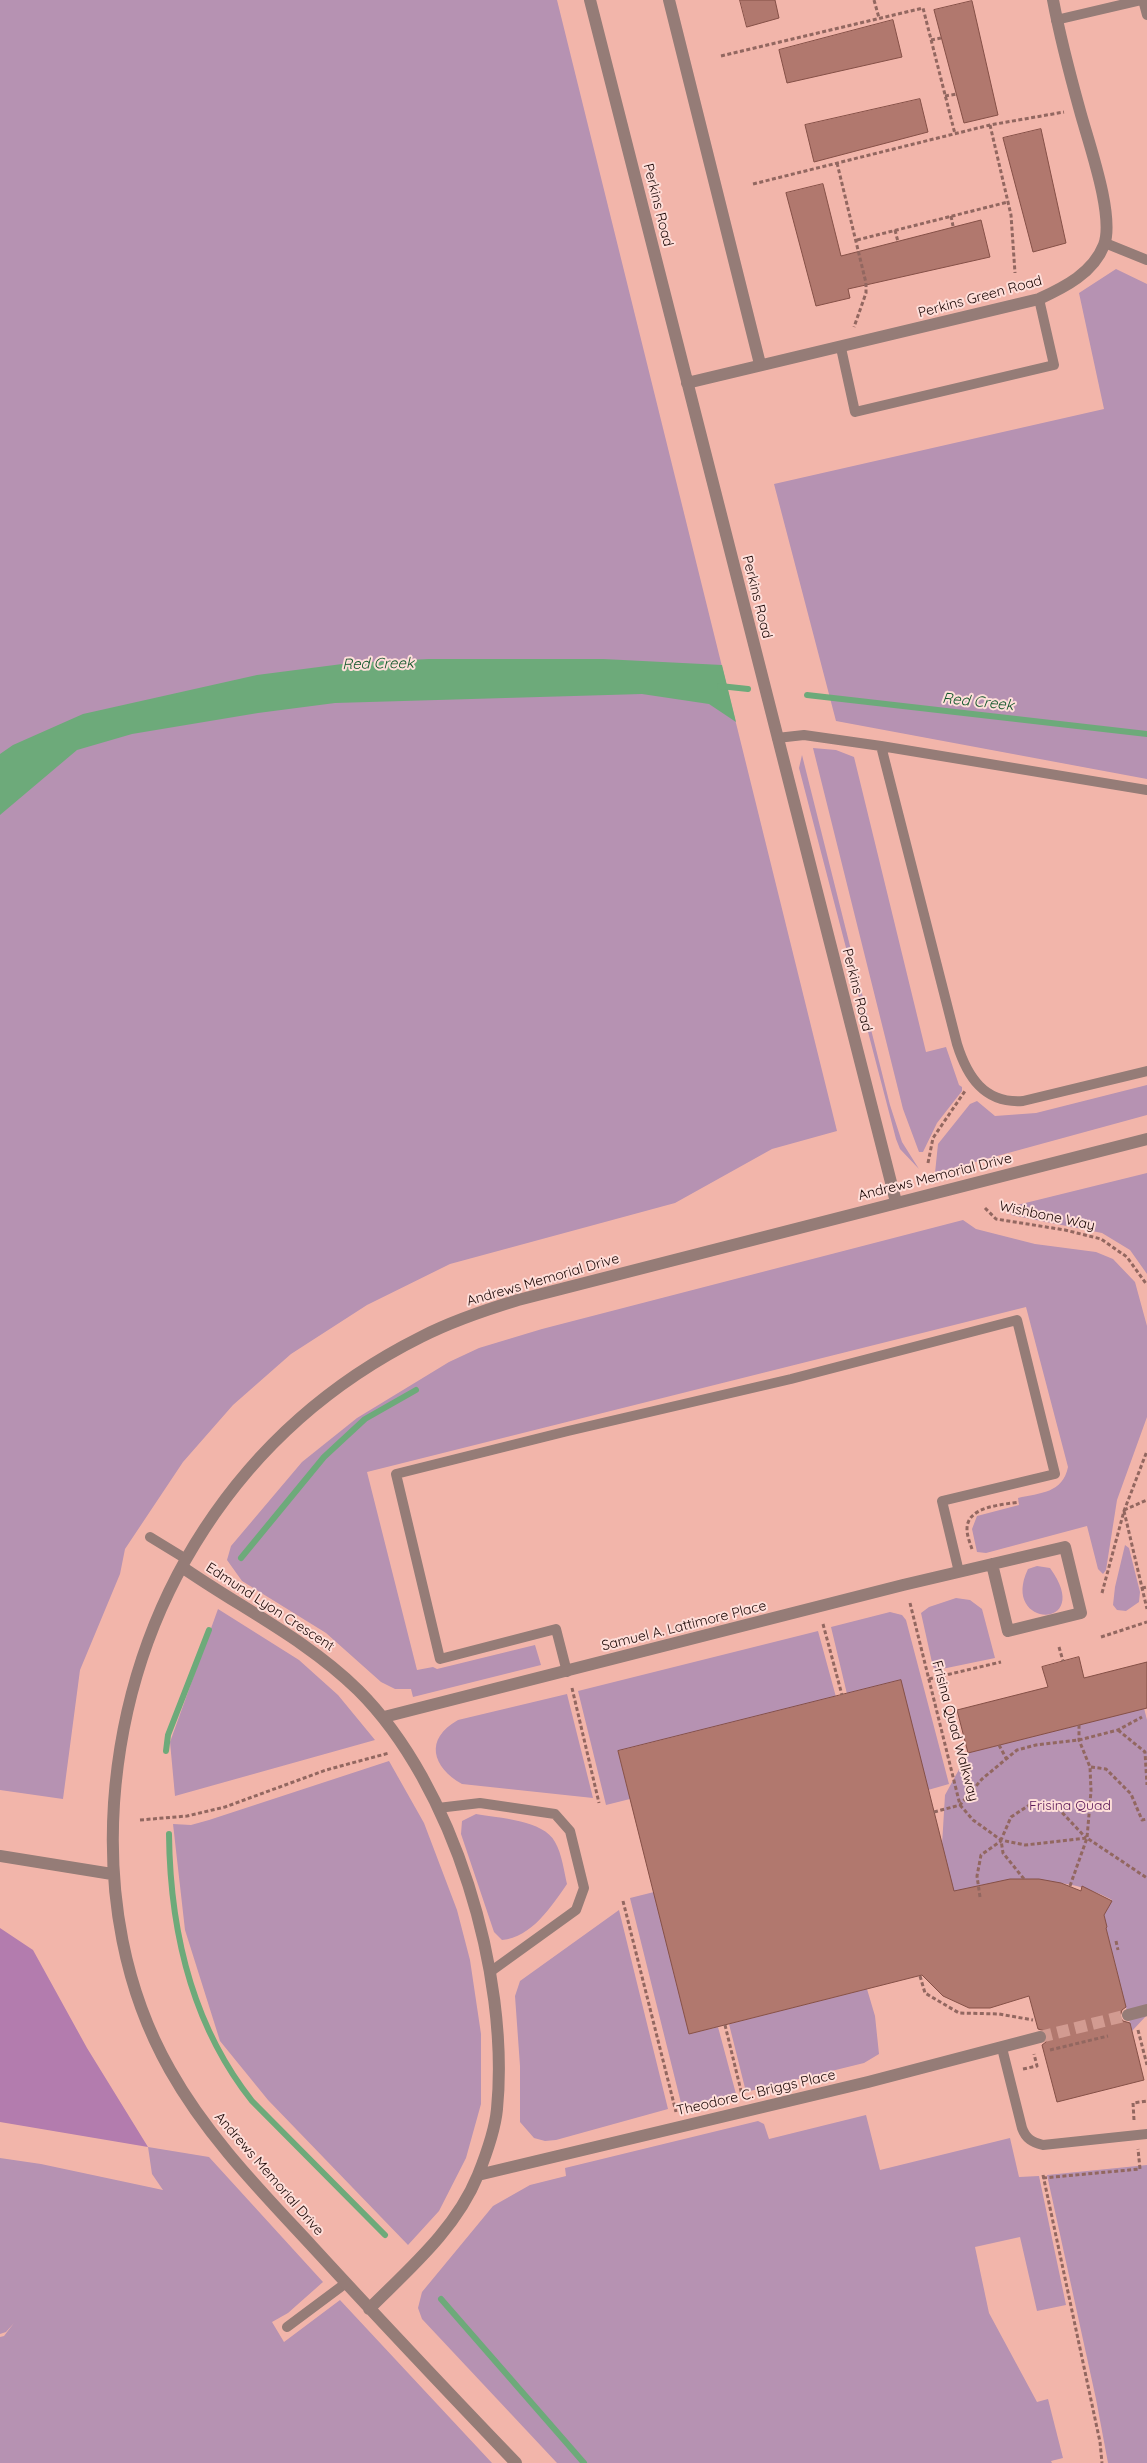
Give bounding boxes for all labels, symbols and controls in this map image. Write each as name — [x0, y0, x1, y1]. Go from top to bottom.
street label: Perkins Road — [640, 162, 676, 248]
street label: Perkins Green Road — [916, 272, 1044, 322]
street label: Perkins Road — [739, 554, 775, 640]
water label: Red Creek — [342, 654, 414, 674]
water label: Red Creek — [941, 689, 1015, 715]
street label: Perkins Road — [839, 947, 875, 1033]
street label: Andrews Memorial Drive — [856, 1150, 1014, 1204]
street label: Wishbone Way — [998, 1198, 1096, 1234]
street label: Andrews Memorial Drive — [465, 1250, 621, 1310]
street label: Edmund Lyon Crescent — [203, 1559, 337, 1655]
street label: Samuel A. Lattimore Place — [600, 1597, 768, 1655]
street label: Frisina Quad Walkway — [928, 1659, 982, 1803]
park label: Frisina Quad — [1029, 1798, 1111, 1814]
street label: Theodore C. Briggs Place — [675, 2067, 837, 2119]
street label: Andrews Memorial Drive — [211, 2109, 327, 2239]

